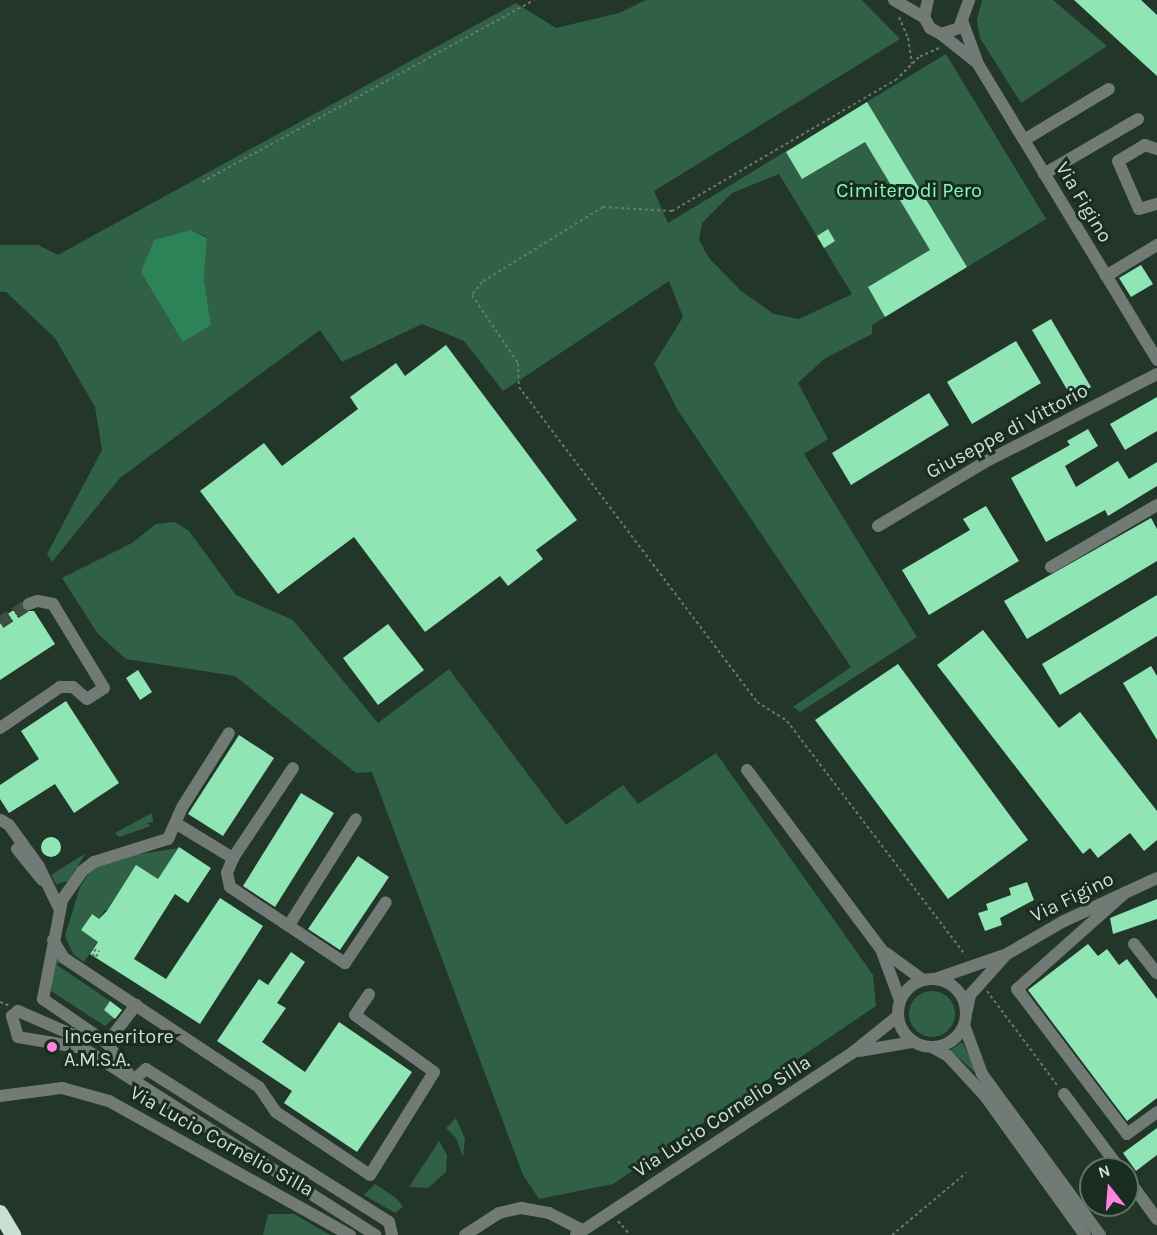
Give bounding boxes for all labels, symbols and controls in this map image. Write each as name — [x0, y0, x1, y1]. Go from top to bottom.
street label: Via Figino — [1051, 157, 1117, 247]
park label: Cimitero di Pero — [836, 178, 982, 202]
street label: Giuseppe di Vittorio — [922, 378, 1092, 484]
street label: Via Figino — [1026, 867, 1118, 927]
place label: Inceneritore A.M.S.A. — [64, 1024, 174, 1071]
marker: Inceneritore A.M.S.A. — [45, 1040, 59, 1054]
street label: Via Lucio Cornelio Silla — [629, 1050, 815, 1182]
street label: Via Lucio Cornelio Silla — [126, 1080, 318, 1202]
north arrow — [1079, 1157, 1139, 1217]
text: N — [1096, 1160, 1112, 1182]

